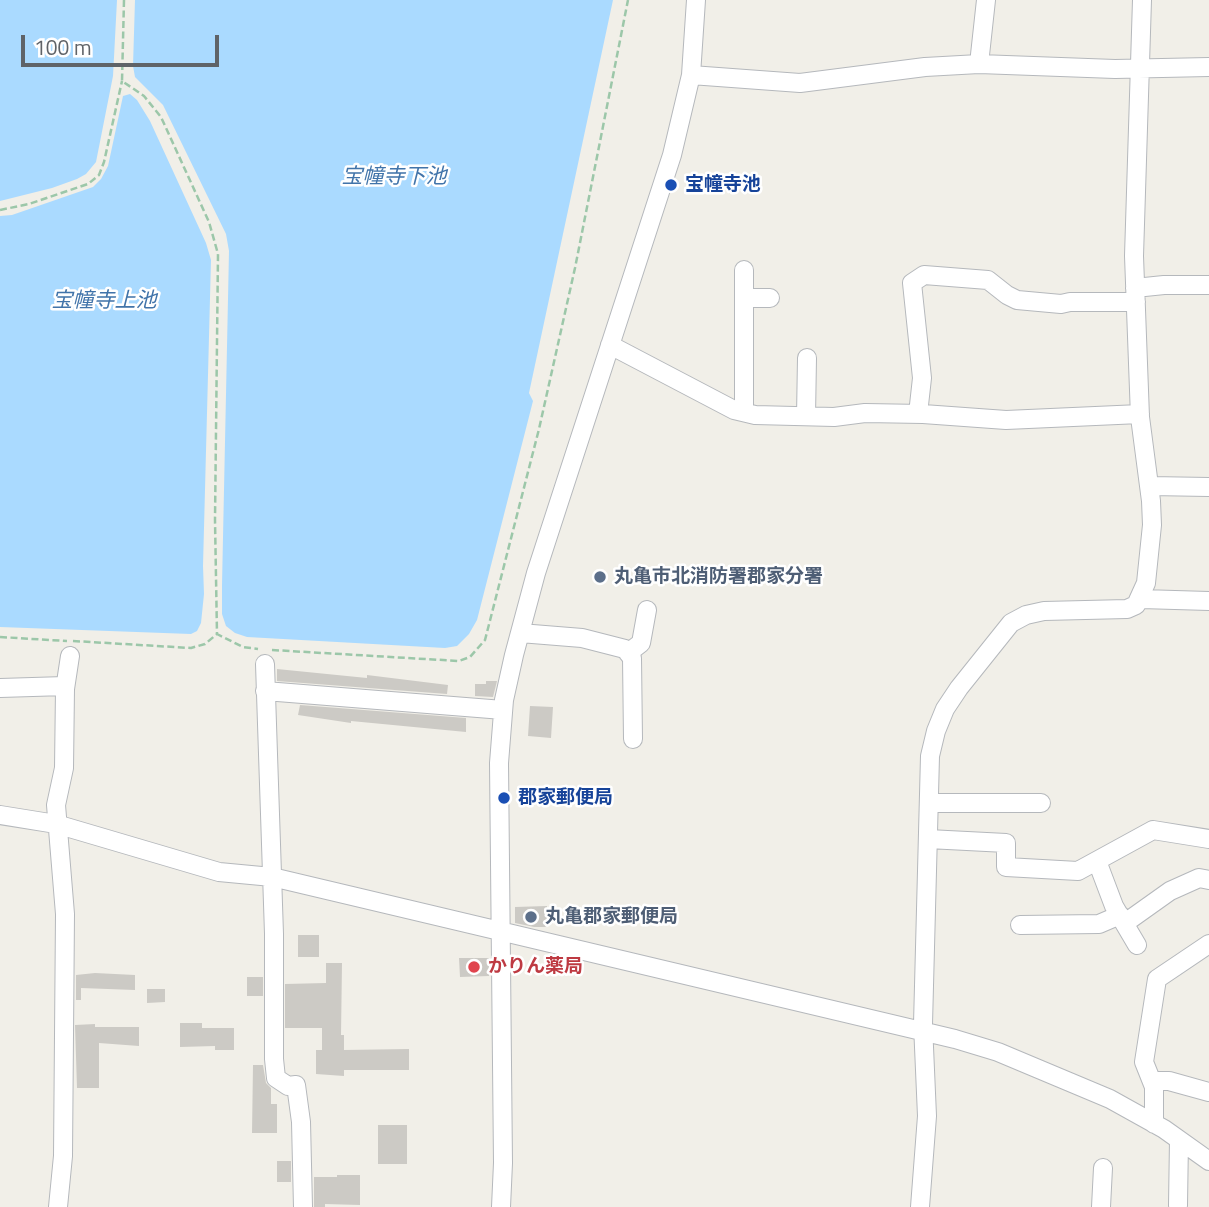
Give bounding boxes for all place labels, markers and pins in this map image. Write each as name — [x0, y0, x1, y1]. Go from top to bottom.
place label: 宝幢寺池 — [685, 174, 761, 196]
marker: 宝幢寺池 — [663, 177, 679, 193]
place label: 丸亀市北消防署郡家分署 — [614, 566, 823, 588]
marker: 丸亀市北消防署郡家分署 — [592, 569, 608, 585]
place label: 郡家郵便局 — [518, 787, 613, 809]
marker: 郡家郵便局 — [496, 790, 512, 806]
place label: 丸亀郡家郵便局 — [545, 906, 678, 928]
marker: 丸亀郡家郵便局 — [523, 909, 539, 925]
place label: かりん薬局 — [488, 956, 583, 978]
marker: かりん薬局 — [466, 959, 482, 975]

